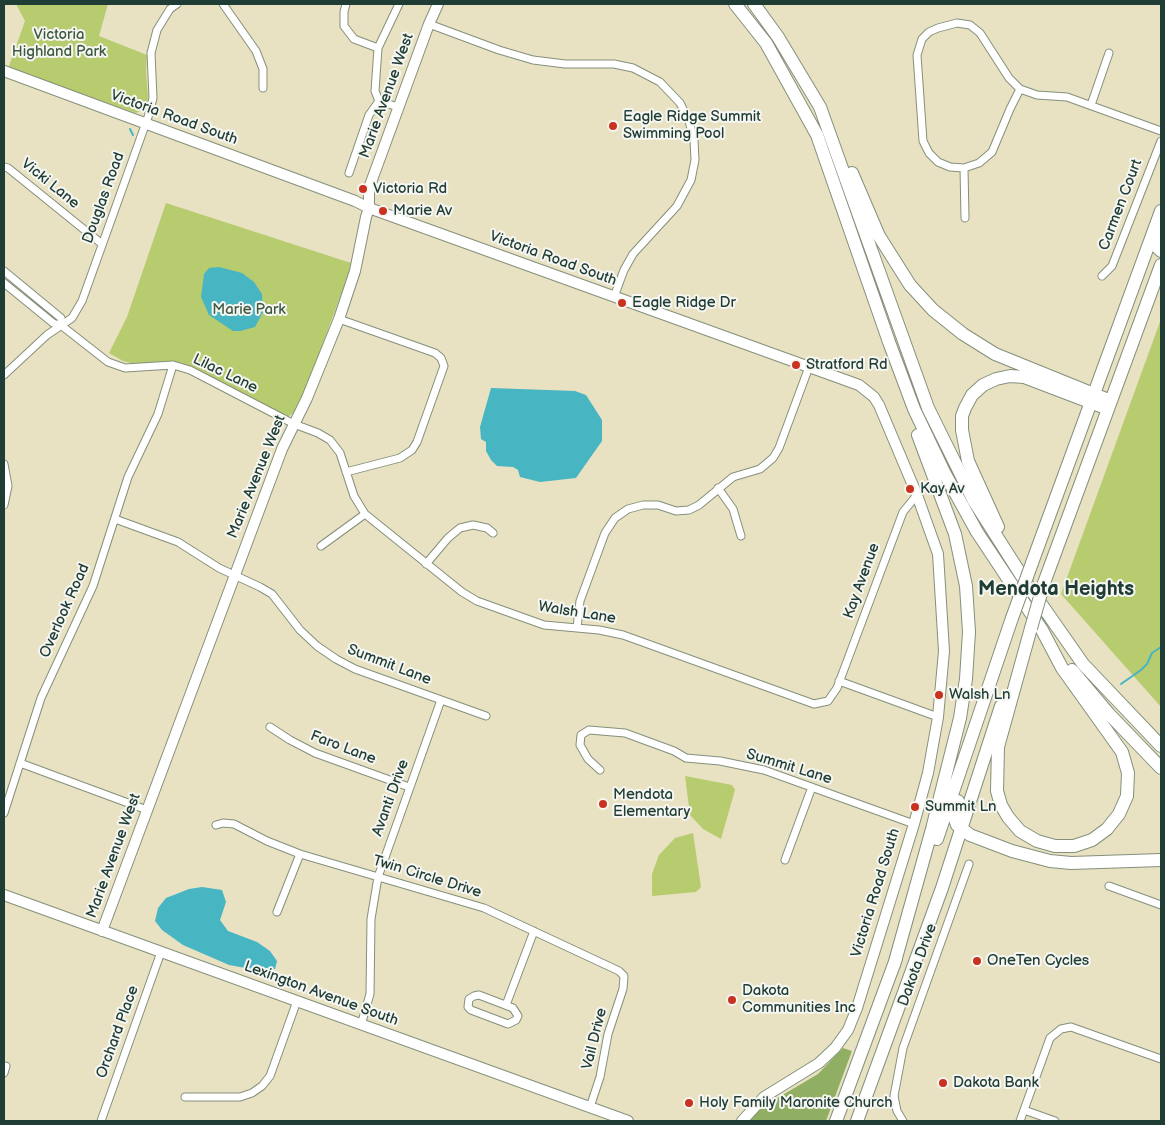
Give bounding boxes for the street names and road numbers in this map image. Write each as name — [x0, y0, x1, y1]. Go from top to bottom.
street label: Marie Avenue West — [356, 31, 418, 161]
street label: Victoria Road South — [108, 87, 240, 149]
street label: Douglas Road — [79, 150, 129, 246]
street label: Vicki Lane — [17, 155, 83, 213]
street label: Carmen Court — [1095, 157, 1147, 253]
street label: Victoria Road South — [487, 228, 619, 290]
street label: Lilac Lane — [190, 351, 260, 397]
street label: Marie Avenue West — [224, 413, 290, 541]
street label: Kay Avenue — [840, 541, 884, 621]
street label: Overlook Road — [36, 561, 94, 661]
street label: Walsh Lane — [537, 598, 617, 628]
street label: Summit Lane — [344, 641, 434, 689]
street label: Faro Lane — [308, 727, 378, 769]
street label: Summit Lane — [744, 745, 834, 789]
street label: Avanti Drive — [369, 757, 413, 839]
street label: Marie Avenue West — [83, 791, 145, 921]
street label: Victoria Road South — [848, 826, 904, 960]
street label: Twin Circle Drive — [371, 852, 483, 902]
street label: Dakota Drive — [895, 921, 941, 1009]
street label: Lexington Avenue South — [241, 958, 401, 1030]
street label: Orchard Place — [93, 983, 143, 1081]
street label: Vail Drive — [579, 1006, 611, 1072]

